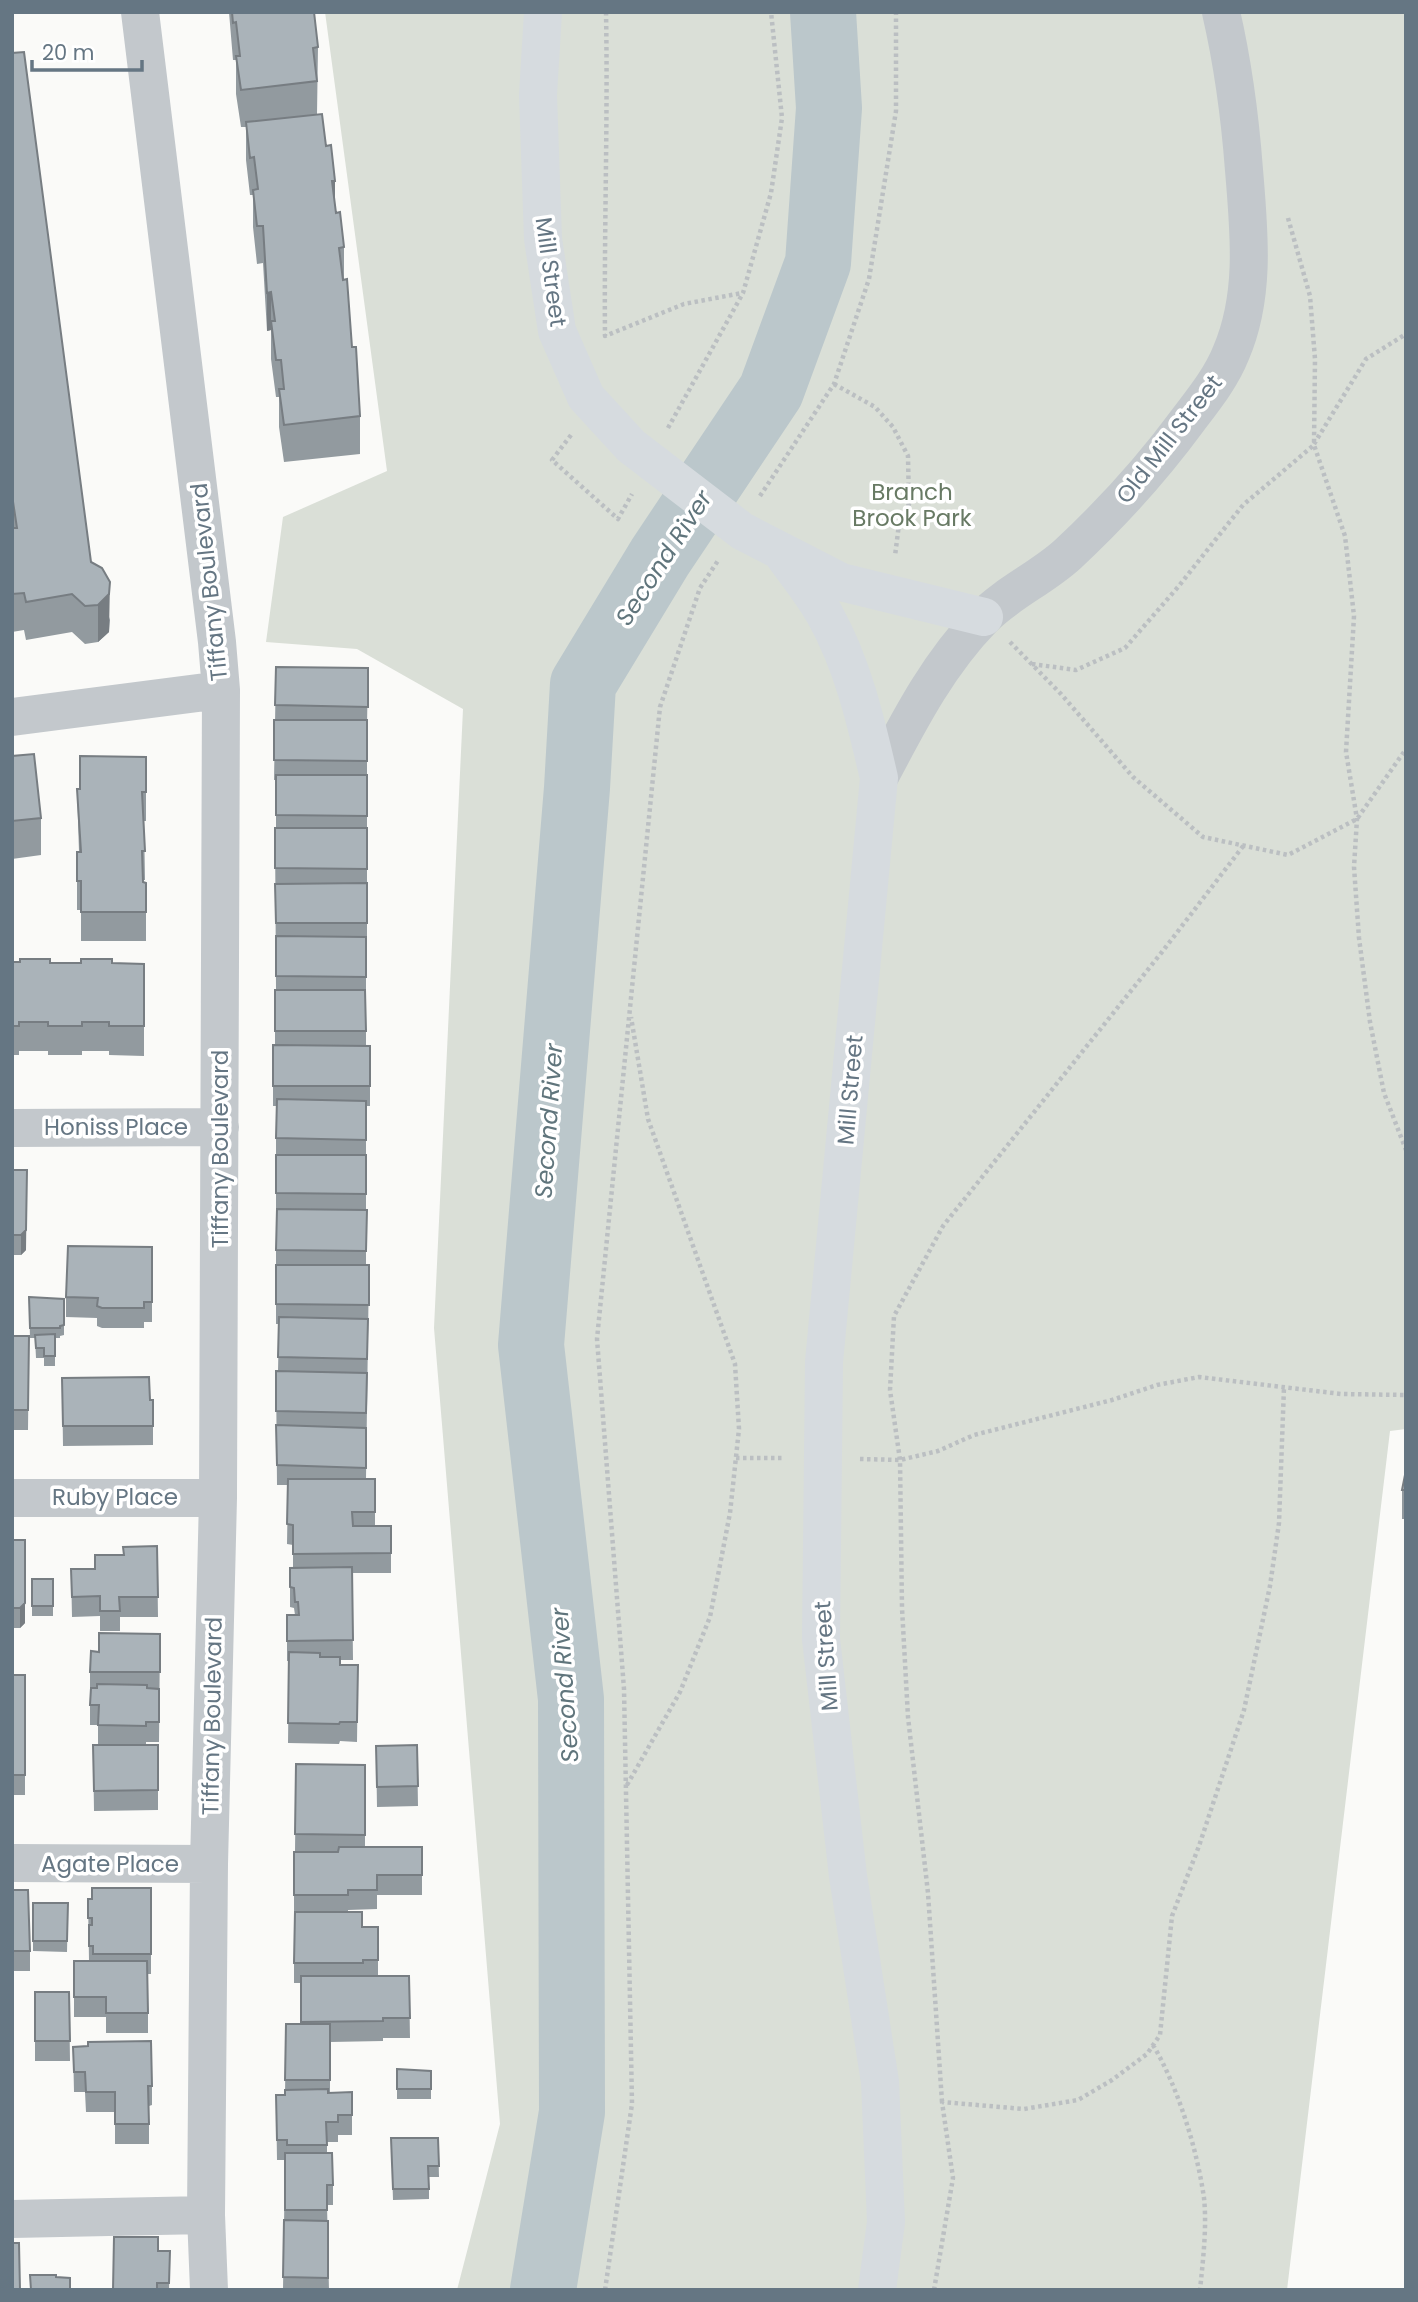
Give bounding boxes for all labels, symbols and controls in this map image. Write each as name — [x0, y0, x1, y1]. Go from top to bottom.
scale bar — [32, 28, 142, 72]
text: 20 m — [42, 38, 95, 67]
street label: Mill Street — [527, 215, 575, 329]
street label: Old Mill Street — [1108, 368, 1230, 510]
park label: Branch Brook Park — [852, 476, 972, 534]
street label: Tiffany Boulevard — [183, 482, 235, 682]
water label: Second River — [607, 483, 720, 632]
street label: Mill Street — [829, 1034, 871, 1146]
water label: Second River — [527, 1041, 570, 1200]
street label: Tiffany Boulevard — [204, 1050, 236, 1248]
street label: Honiss Place — [44, 1111, 188, 1143]
street label: Ruby Place — [52, 1481, 178, 1513]
street label: Mill Street — [806, 1600, 846, 1712]
water label: Second River — [543, 1605, 586, 1764]
street label: Tiffany Boulevard — [194, 1616, 230, 1816]
street label: Agate Place — [41, 1848, 179, 1880]

